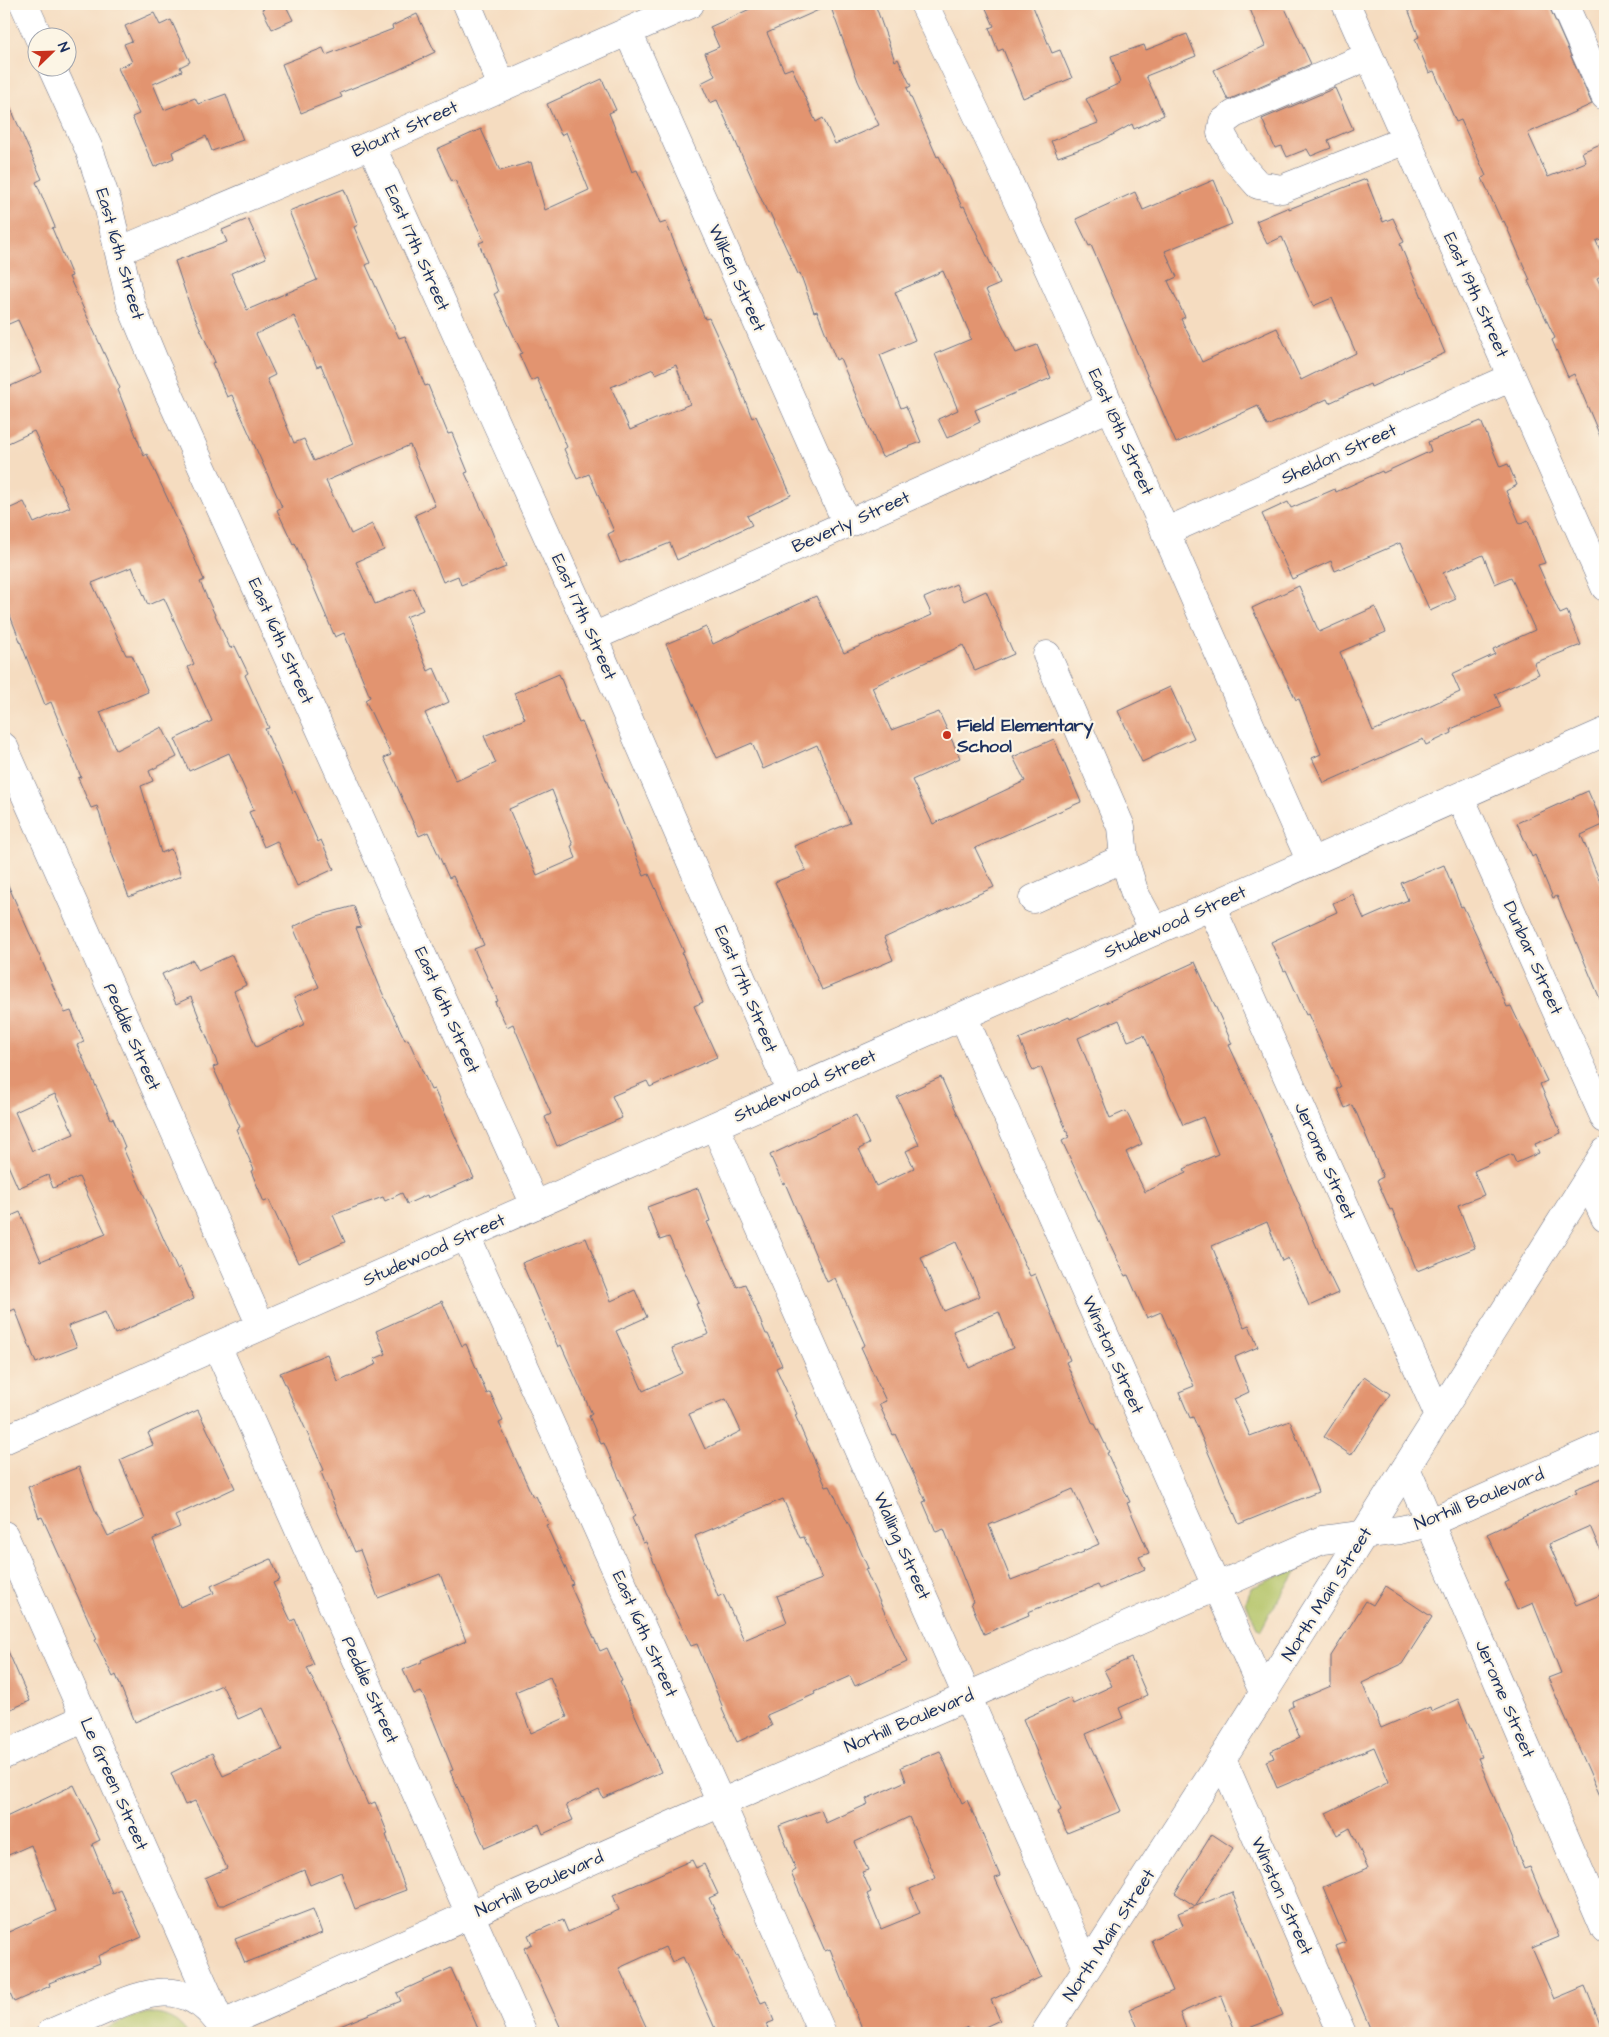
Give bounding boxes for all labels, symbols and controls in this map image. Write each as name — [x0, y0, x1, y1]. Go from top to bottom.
north arrow — [28, 28, 78, 78]
text: N — [52, 39, 74, 55]
street label: Blount Street — [348, 94, 463, 164]
street label: East 17th Street — [378, 181, 456, 316]
street label: East 16th Street — [89, 185, 151, 323]
street label: Wilken Street — [702, 220, 772, 336]
street label: East 19th Street — [1437, 228, 1515, 362]
street label: East 18th Street — [1082, 365, 1160, 500]
street label: Sheldon Street — [1277, 417, 1401, 491]
street label: Beverly Street — [788, 484, 915, 560]
street label: East 17th Street — [545, 550, 623, 685]
street label: East 16th Street — [242, 574, 320, 709]
place label: Field Elementary School — [956, 713, 1094, 759]
marker: Field Elementary School — [941, 729, 953, 741]
street label: Studewood Street — [1100, 879, 1251, 965]
street label: Dunbar Street — [1497, 897, 1569, 1019]
street label: East 17th Street — [708, 922, 784, 1057]
street label: East 16th Street — [408, 943, 486, 1078]
street label: Peddie Street — [97, 979, 167, 1095]
street label: Studewood Street — [730, 1043, 881, 1129]
street label: Jerome Street — [1288, 1098, 1362, 1224]
street label: Studewood Street — [359, 1207, 510, 1293]
street label: Winston Street — [1076, 1292, 1151, 1419]
street label: Norhill Boulevard — [1410, 1462, 1548, 1536]
street label: Walling Street — [866, 1488, 937, 1605]
street label: North Main Street — [1276, 1522, 1379, 1666]
street label: East 16th Street — [606, 1567, 684, 1702]
street label: Peddie Street — [335, 1632, 405, 1748]
street label: Jerome Street — [1469, 1636, 1541, 1762]
street label: Norhill Boulevard — [841, 1683, 977, 1759]
street label: Le Green Street — [73, 1714, 155, 1855]
street label: Winston Street — [1245, 1833, 1320, 1960]
street label: Norhill Boulevard — [471, 1844, 607, 1924]
street label: North Main Street — [1057, 1863, 1162, 2006]

